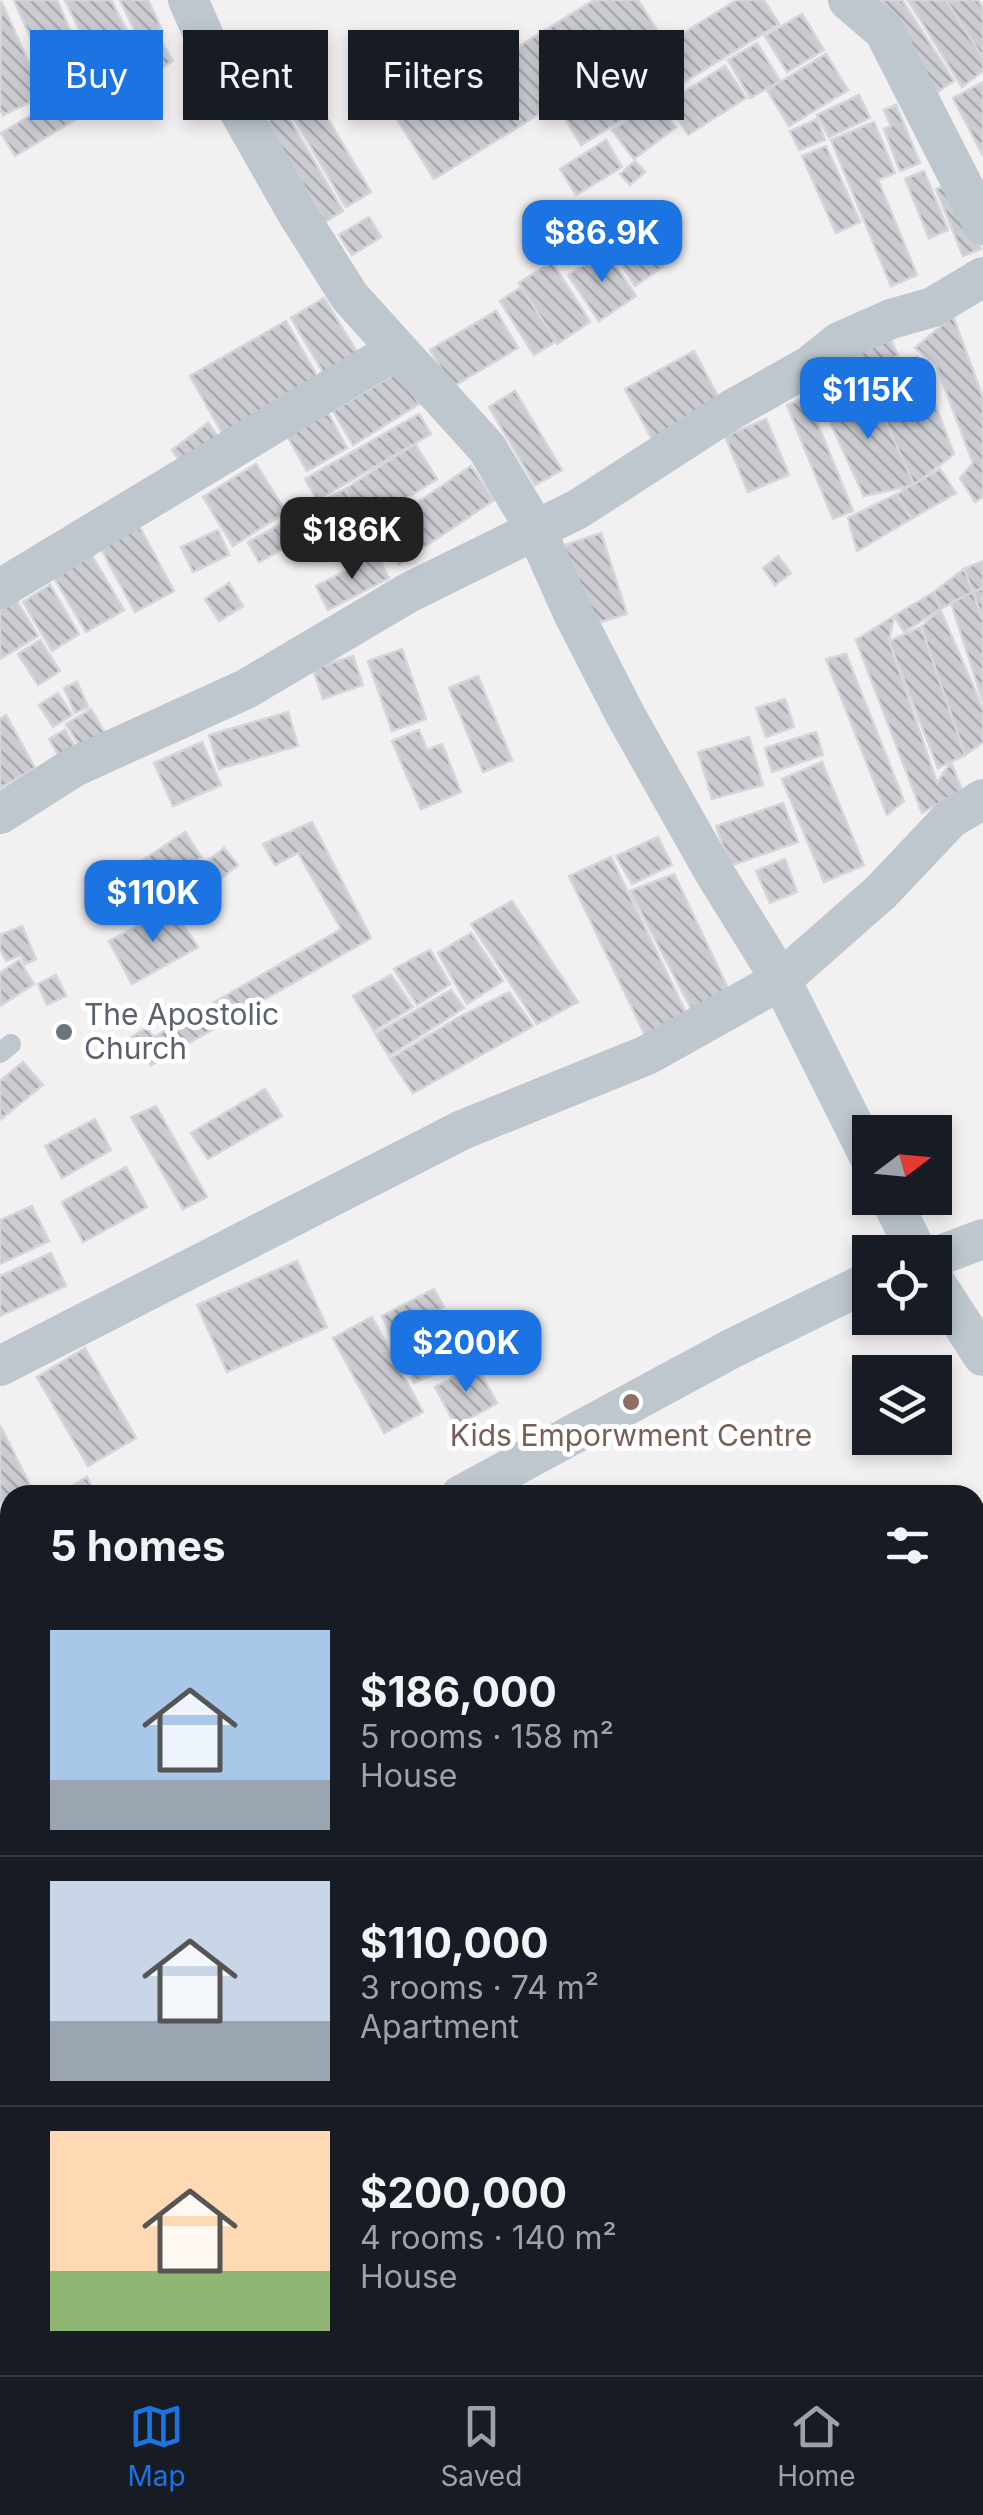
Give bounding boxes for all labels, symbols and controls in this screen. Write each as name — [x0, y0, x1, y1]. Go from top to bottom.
chip: Buy — [30, 30, 163, 120]
chip: Rent — [183, 30, 328, 120]
chip: Filters — [348, 30, 519, 120]
chip: New — [539, 30, 684, 120]
pin: $86.9K — [521, 200, 683, 285]
text: $86.9K — [544, 213, 660, 252]
pin: $115K — [798, 357, 938, 442]
text: $115K — [822, 370, 914, 409]
pin: $186K — [282, 497, 422, 582]
text: $186K — [302, 510, 402, 549]
pin: $110K — [83, 860, 223, 945]
text: $110K — [106, 873, 200, 912]
place label: The Apostolic Church — [84, 996, 279, 1066]
marker: The Apostolic Church — [53, 1021, 75, 1043]
north arrow — [852, 1115, 952, 1215]
map controls — [852, 1115, 952, 1455]
button: locate — [852, 1235, 952, 1335]
pin: $200K — [396, 1310, 536, 1395]
text: $200K — [412, 1323, 520, 1362]
button: layers — [852, 1355, 952, 1455]
marker: Kids Emporwment Centre — [620, 1391, 642, 1413]
place label: Kids Emporwment Centre — [450, 1417, 812, 1453]
icon: filters — [880, 1518, 935, 1573]
text: 5 homes — [50, 1520, 226, 1571]
text: $186,000 — [360, 1666, 557, 1717]
icon: home — [130, 1670, 250, 1790]
text: 5 rooms · 158 m² — [360, 1717, 614, 1756]
text: House — [360, 1756, 457, 1795]
text: $110,000 — [360, 1917, 549, 1968]
icon: home — [130, 1921, 250, 2041]
text: 3 rooms · 74 m² — [360, 1968, 599, 2007]
text: Apartment — [360, 2007, 519, 2046]
text: $200,000 — [360, 2167, 567, 2218]
icon: home — [130, 2171, 250, 2291]
text: 4 rooms · 140 m² — [360, 2218, 617, 2257]
text: House — [360, 2257, 457, 2296]
tab: Map — [127, 2399, 186, 2493]
tab: Saved — [440, 2399, 522, 2493]
tab: Home — [777, 2399, 856, 2493]

